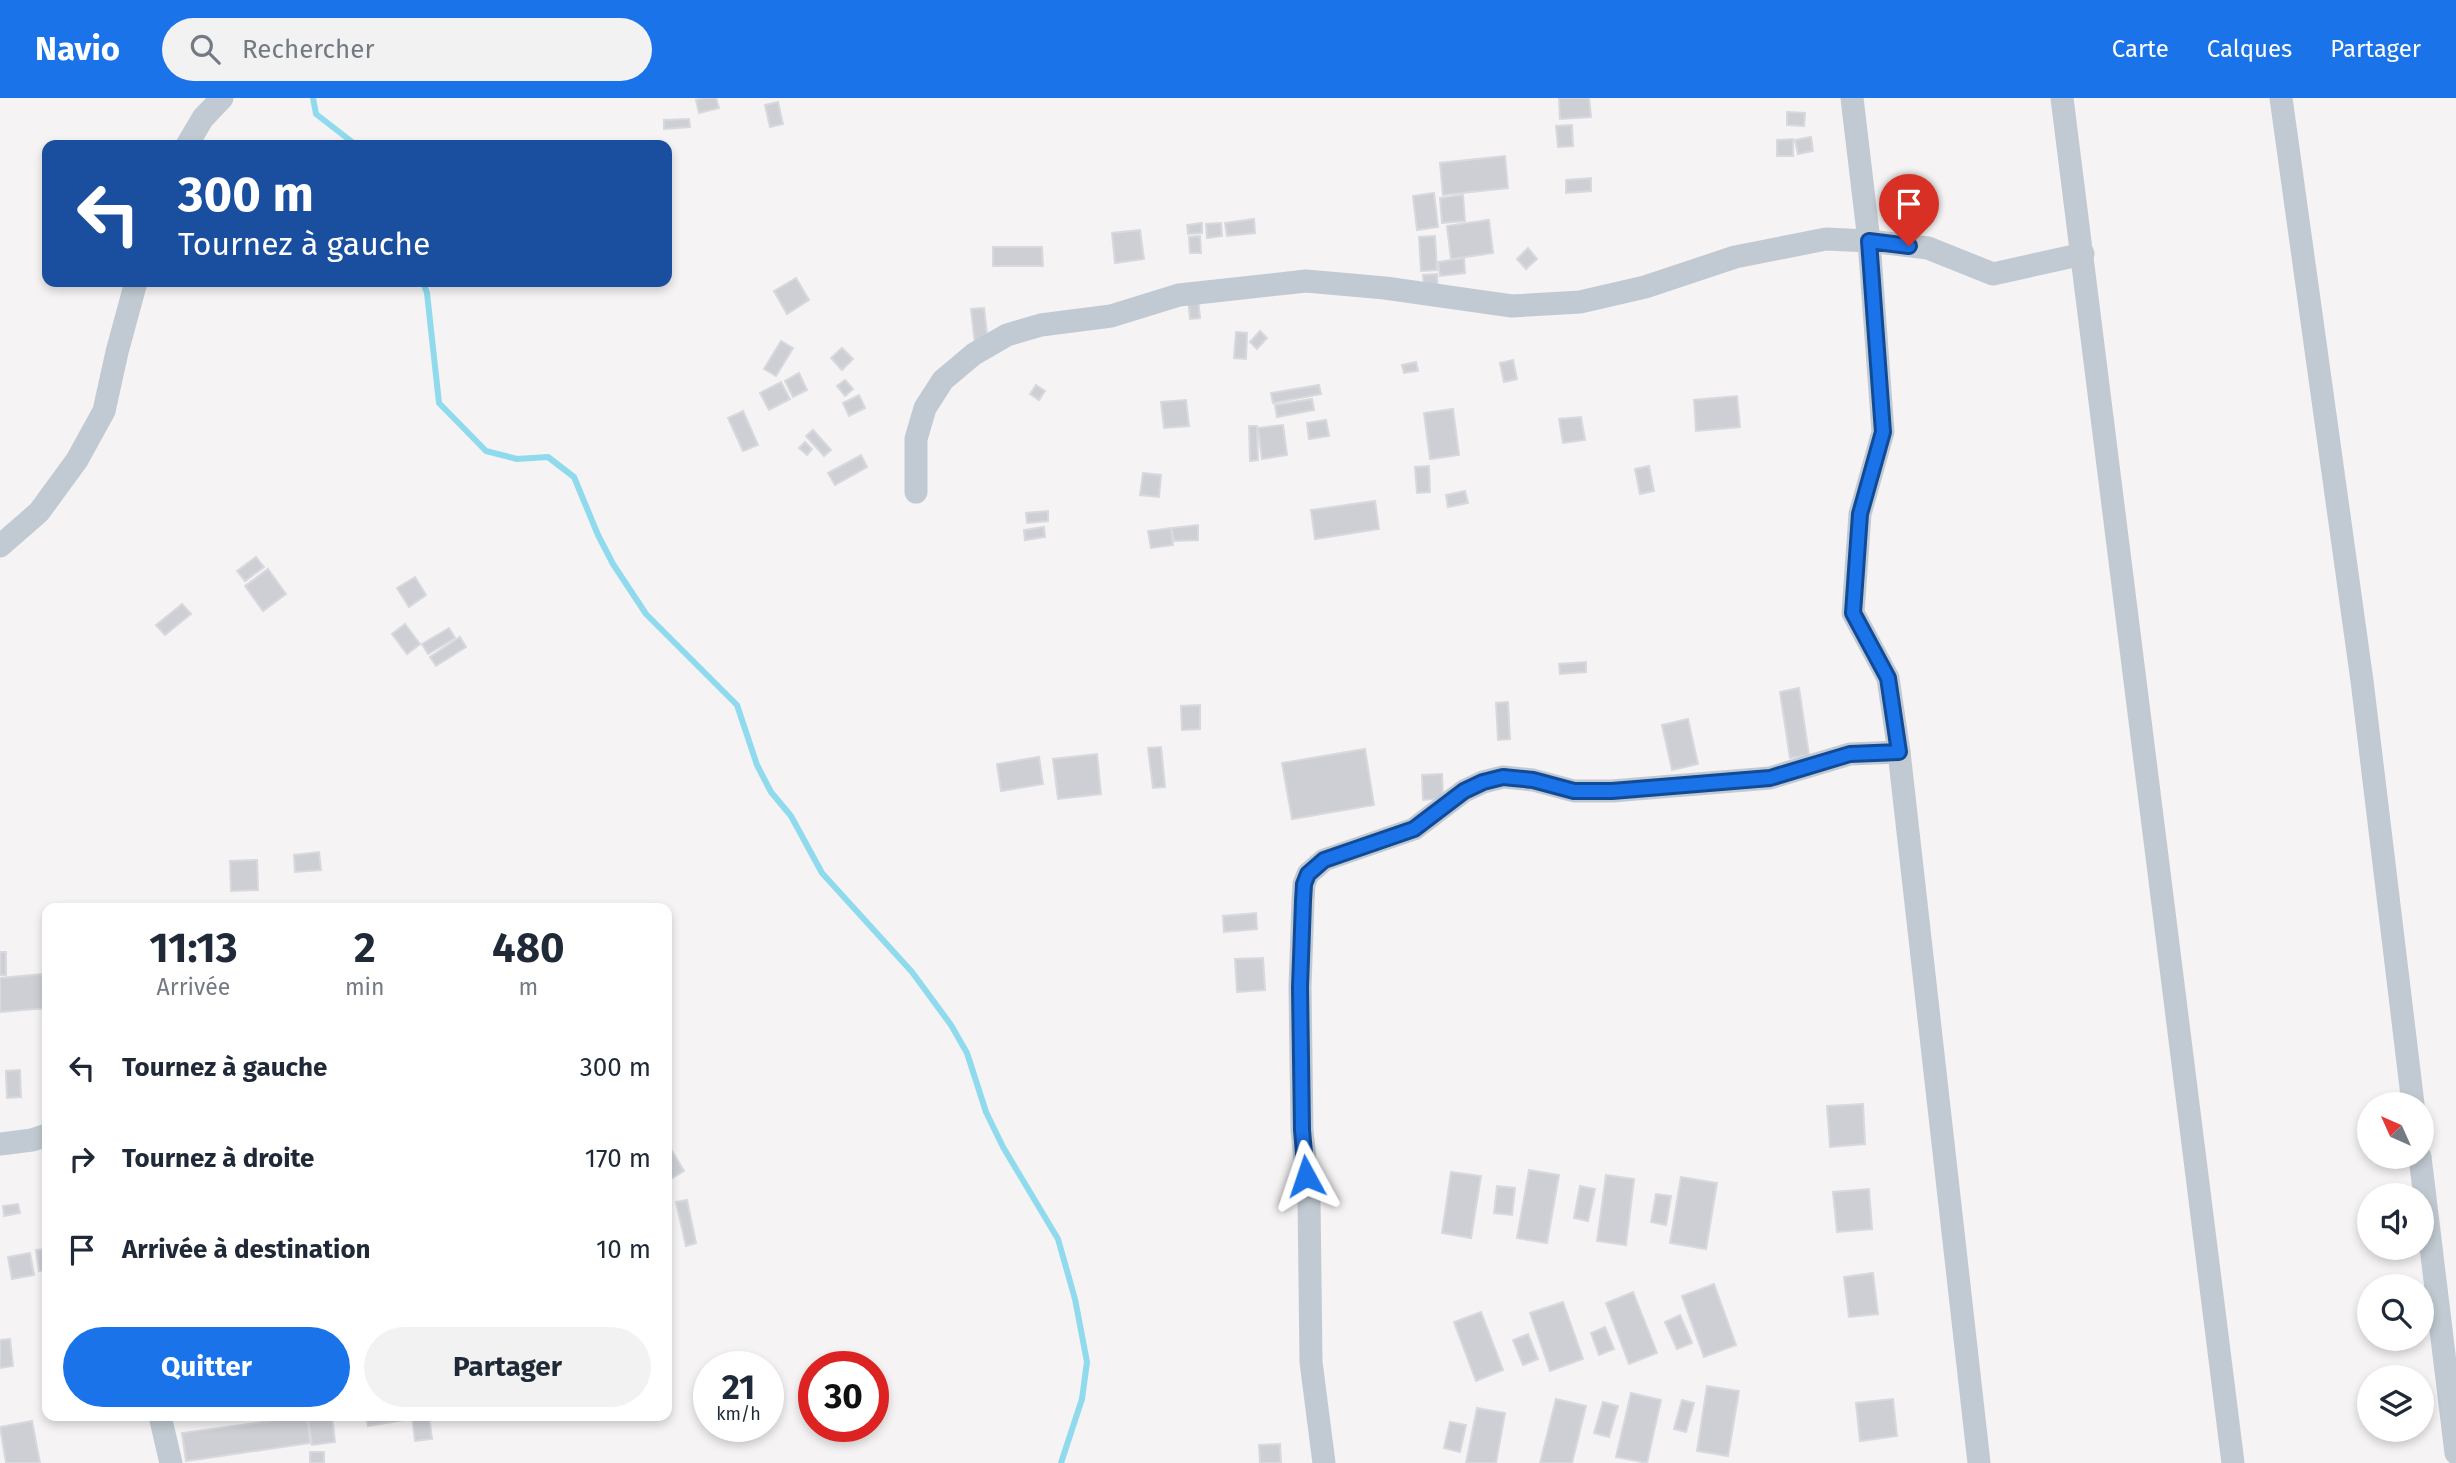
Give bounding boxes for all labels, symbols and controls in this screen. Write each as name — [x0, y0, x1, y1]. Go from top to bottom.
search box — [162, 18, 652, 81]
text: Navio — [35, 29, 120, 69]
icon: search — [186, 30, 224, 68]
text: Rechercher — [242, 34, 374, 65]
text: Carte — [2112, 35, 2169, 63]
text: Calques — [2207, 35, 2292, 63]
text: Partager — [2330, 35, 2421, 63]
text: 300 m — [178, 165, 314, 224]
icon: left — [63, 168, 154, 259]
pin — [1879, 174, 1939, 246]
icon: arrive — [1890, 185, 1928, 223]
text: Tournez à gauche — [178, 225, 430, 263]
text: 11:13 — [149, 923, 238, 973]
text: 2 — [354, 923, 376, 973]
text: 480 — [492, 923, 565, 973]
text: Arrivée — [157, 973, 230, 1001]
text: min — [345, 973, 385, 1001]
text: m — [518, 973, 538, 1001]
icon: left — [63, 1049, 101, 1087]
text: Tournez à gauche — [122, 1052, 327, 1083]
text: 300 m — [580, 1052, 651, 1083]
north arrow — [2357, 1092, 2434, 1169]
map controls — [2357, 1092, 2434, 1442]
position arrow — [1269, 1139, 1343, 1213]
icon: right — [63, 1140, 101, 1178]
text: Tournez à droite — [122, 1143, 314, 1174]
text: 170 m — [585, 1143, 651, 1174]
button: sound — [2357, 1183, 2434, 1260]
icon: arrive — [63, 1231, 101, 1269]
text: Arrivée à destination — [122, 1234, 371, 1265]
text: 10 m — [596, 1234, 651, 1265]
button: search — [2357, 1274, 2434, 1351]
button: Quitter — [63, 1327, 350, 1407]
button: Partager — [364, 1327, 651, 1407]
speed limit sign: 30 — [798, 1351, 889, 1442]
button: layers — [2357, 1365, 2434, 1442]
text: 21 — [722, 1366, 755, 1408]
text: km/h — [716, 1403, 761, 1425]

